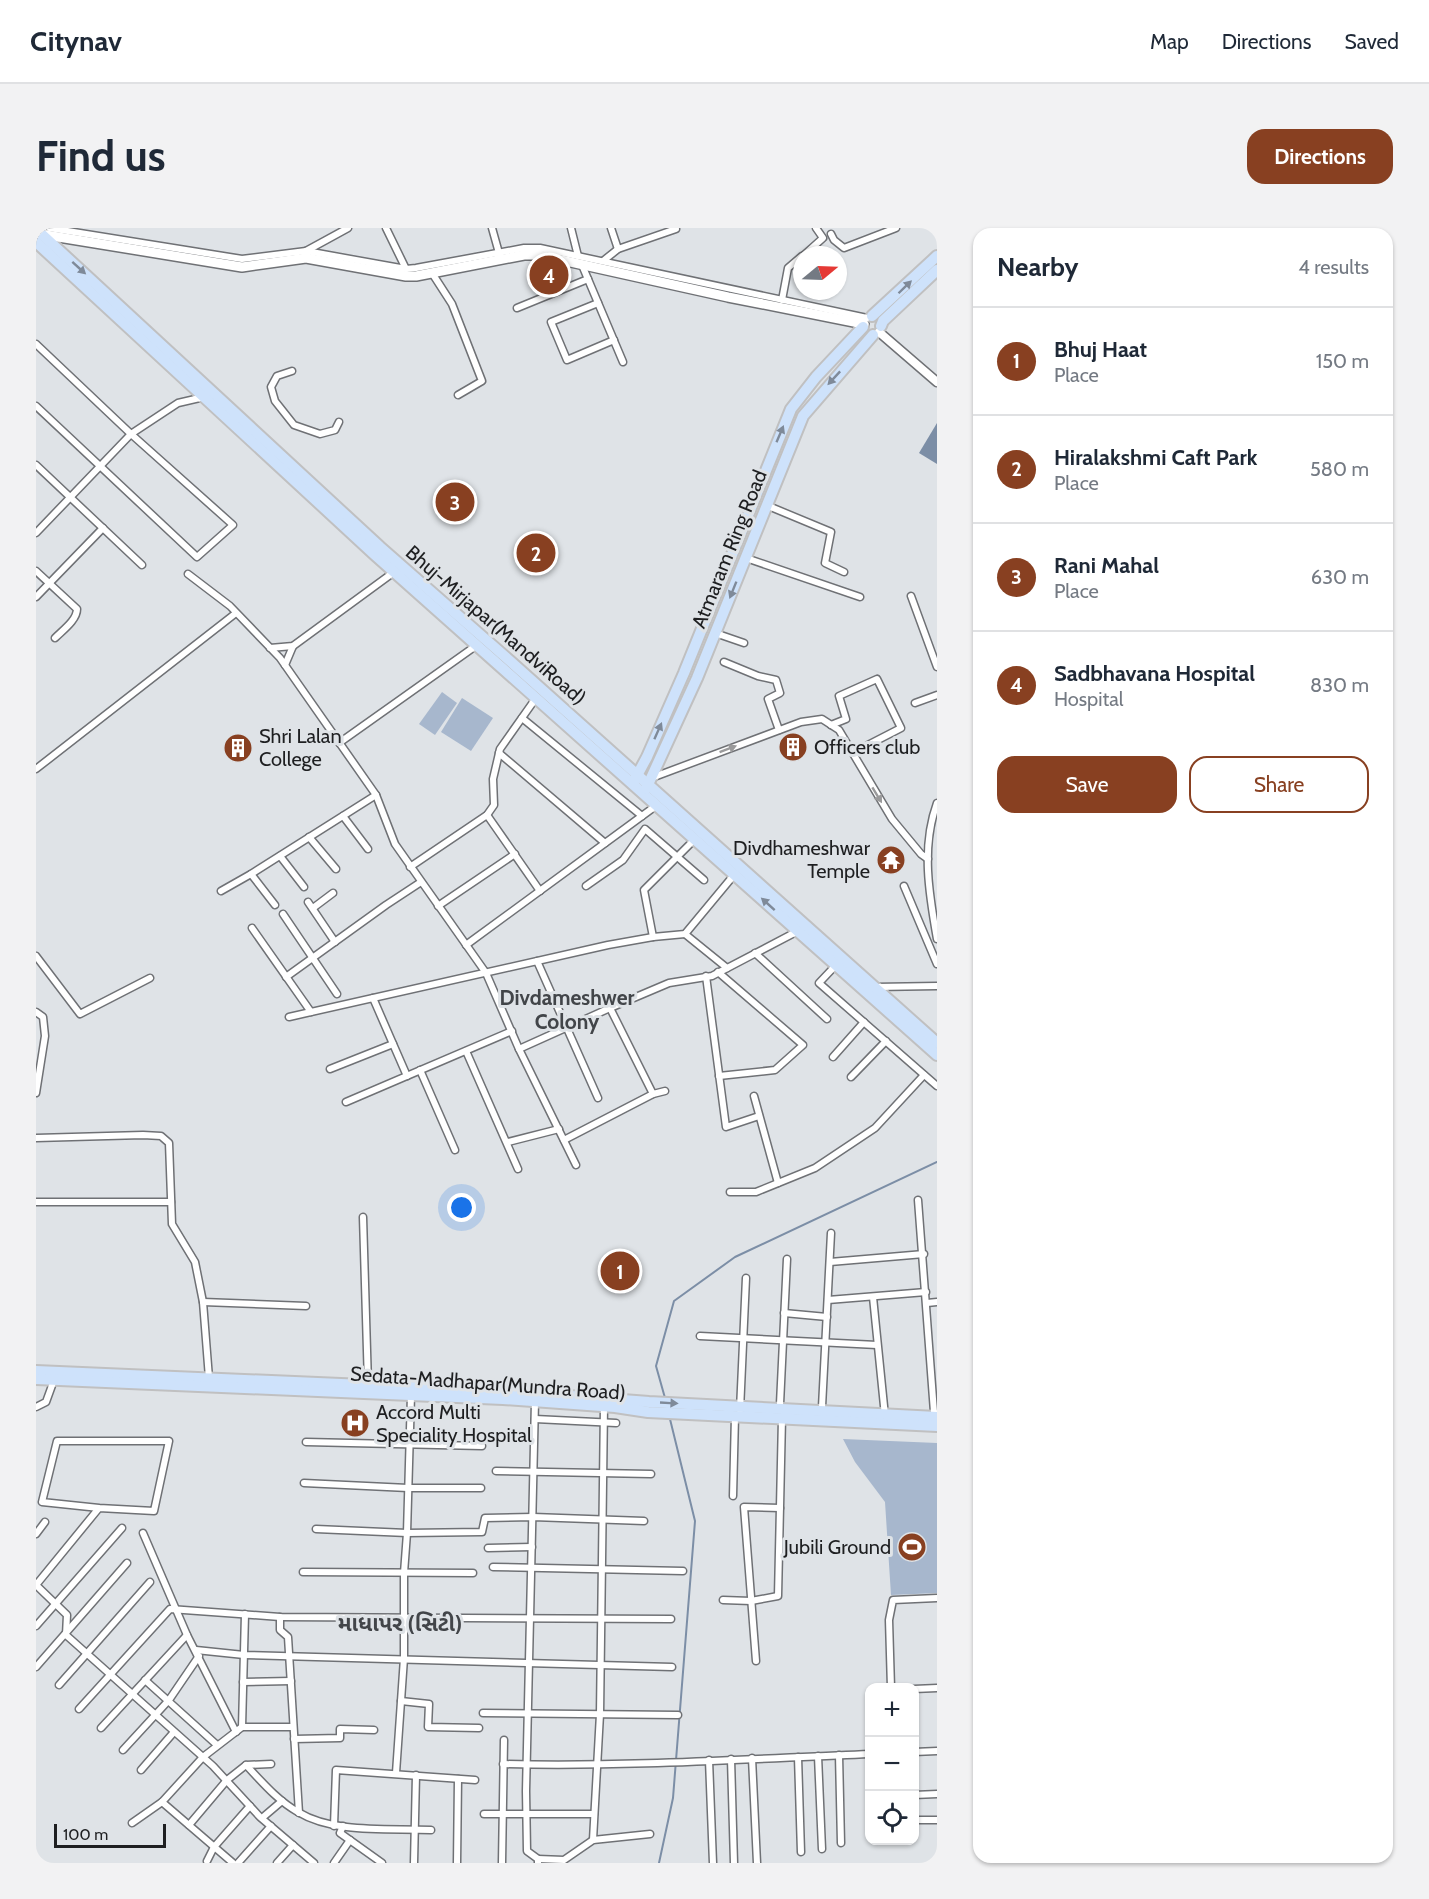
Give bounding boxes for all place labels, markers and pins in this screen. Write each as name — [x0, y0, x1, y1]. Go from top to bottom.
pin: 4 — [530, 252, 568, 298]
pin: 3 — [436, 480, 474, 524]
pin: 2 — [516, 530, 556, 576]
place label: Shri Lalan College — [259, 724, 342, 771]
building icon: Officers club — [777, 731, 809, 763]
building icon: Shri Lalan College — [222, 732, 254, 764]
place label: Officers club — [814, 735, 920, 759]
place label: Divdhameshwar Temple — [733, 836, 871, 883]
temple icon: Divdhameshwar Temple — [875, 844, 907, 876]
pin: 1 — [600, 1248, 640, 1294]
place label: Accord Multi Speciality Hospital — [376, 1400, 532, 1447]
hospital icon: Accord Multi Speciality Hospital — [339, 1407, 371, 1439]
sports icon: Jubili Ground — [896, 1531, 928, 1563]
place label: Jubili Ground — [783, 1535, 891, 1559]

